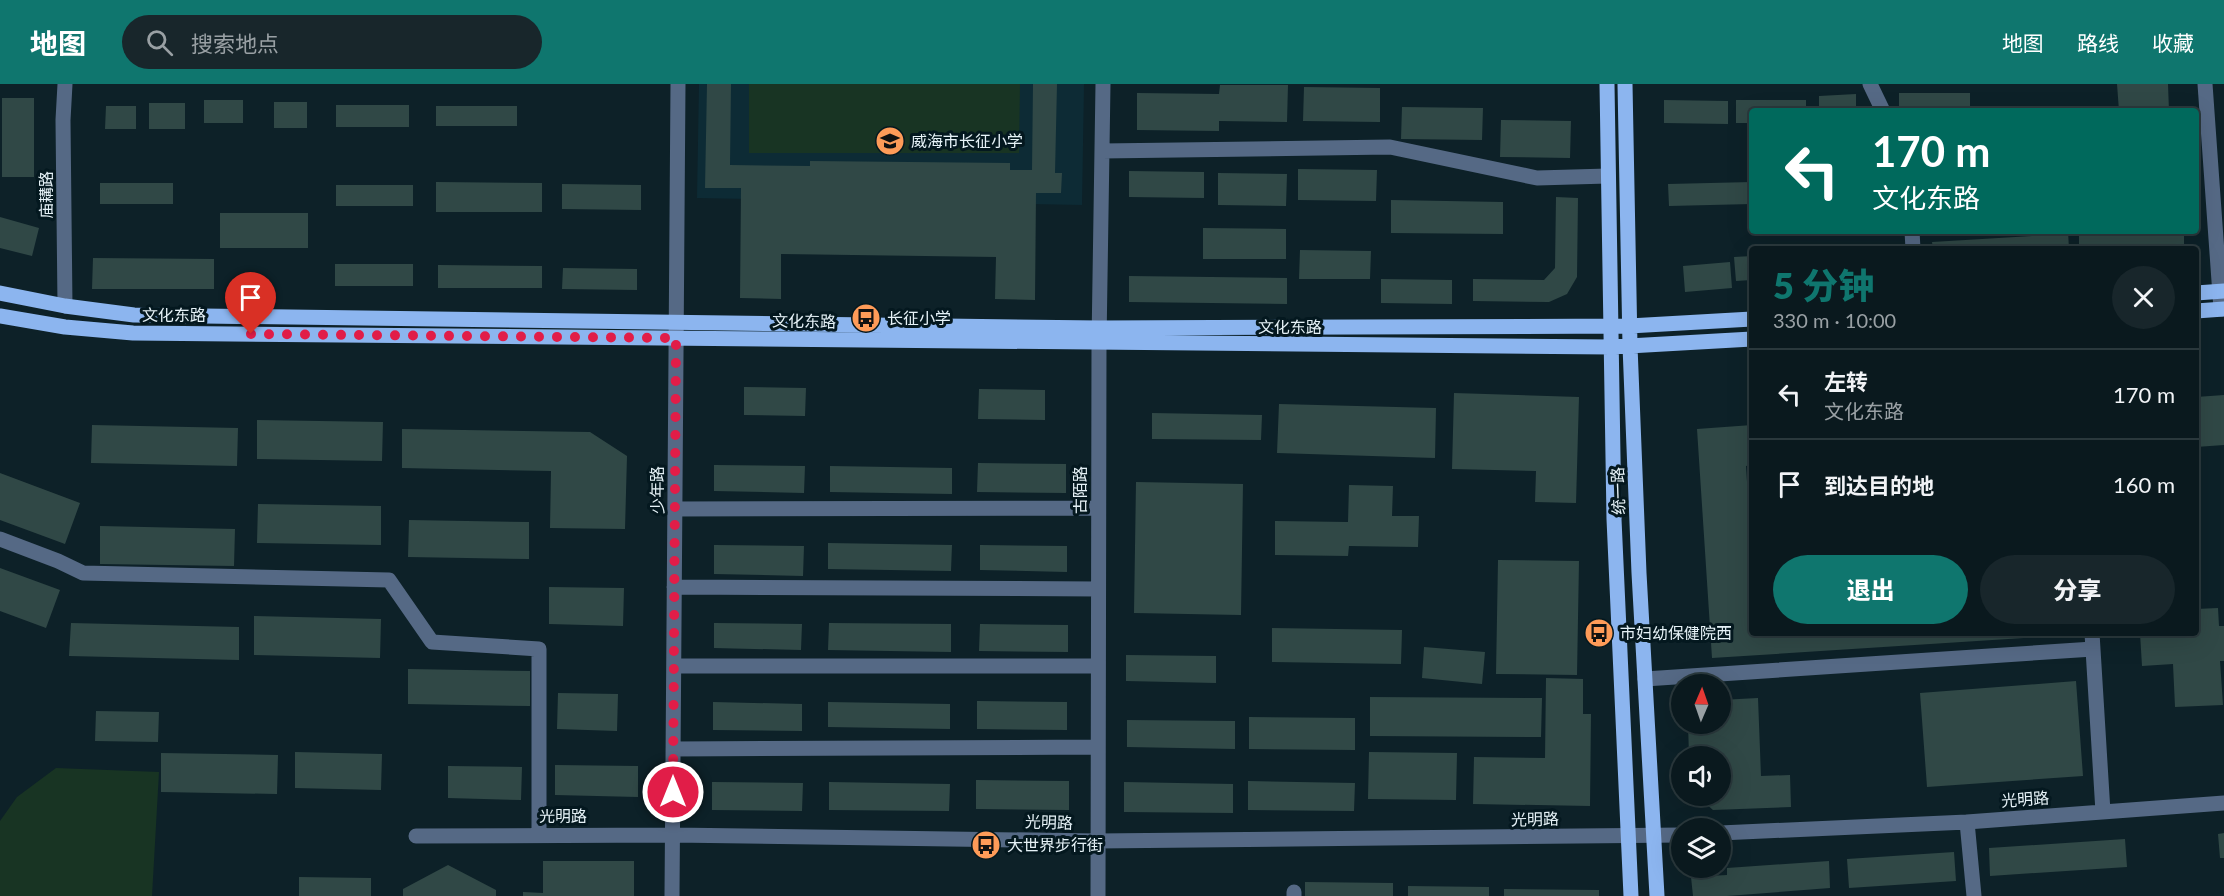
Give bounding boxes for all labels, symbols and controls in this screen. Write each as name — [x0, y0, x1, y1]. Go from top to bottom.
search box — [122, 15, 542, 69]
text: 地图 — [30, 26, 86, 60]
icon: search — [143, 26, 176, 59]
text: 搜索地点 — [191, 30, 279, 57]
text: 地图 — [2002, 30, 2044, 55]
text: 路线 — [2077, 30, 2119, 55]
text: 收藏 — [2152, 30, 2194, 55]
school or university icon: 威海市长征小学 — [874, 125, 906, 157]
text: 170 m — [1872, 126, 1990, 176]
place label: 威海市长征小学 — [911, 131, 1023, 150]
icon: left — [1773, 132, 1851, 210]
street label: 庙耩路 — [36, 171, 55, 219]
text: 文化东路 — [1872, 181, 1980, 214]
text: 5 分钟 — [1773, 263, 1874, 307]
button: close — [2112, 266, 2175, 329]
pin — [225, 272, 276, 334]
icon: arrive — [234, 281, 267, 314]
bus stop icon: 长征小学 — [850, 302, 882, 334]
street label: 文化东路 — [142, 305, 206, 324]
place label: 长征小学 — [887, 308, 951, 327]
text: 330 m · 10:00 — [1773, 308, 1896, 332]
street label: 文化东路 — [772, 310, 836, 331]
street label: 文化东路 — [1258, 317, 1322, 336]
text: 左转 — [1824, 368, 1868, 395]
icon: left — [1773, 378, 1806, 411]
text: 170 m — [2113, 381, 2175, 408]
text: 文化东路 — [1824, 399, 1904, 423]
street label: 少年路 — [647, 466, 666, 514]
street label: 古陌路 — [1070, 466, 1089, 514]
street label: 统一路 — [1607, 467, 1628, 515]
icon: arrive — [1773, 468, 1806, 501]
text: 160 m — [2113, 471, 2175, 498]
text: 到达目的地 — [1824, 472, 1934, 499]
button: 退出 — [1773, 555, 1968, 624]
button: 分享 — [1980, 555, 2175, 624]
bus stop icon: 市妇幼保健院西 — [1583, 617, 1615, 649]
place label: 市妇幼保健院西 — [1620, 623, 1732, 642]
north arrow — [1671, 674, 1731, 734]
map controls — [1671, 674, 1731, 878]
button: sound — [1671, 746, 1731, 806]
position arrow — [641, 760, 705, 824]
street label: 光明路 — [2000, 787, 2050, 810]
street label: 光明路 — [539, 806, 587, 825]
street label: 光明路 — [1511, 809, 1559, 828]
street label: 光明路 — [1025, 811, 1073, 832]
button: layers — [1671, 818, 1731, 878]
bus stop icon: 大世界步行街 — [970, 829, 1002, 861]
place label: 大世界步行街 — [1007, 835, 1103, 854]

